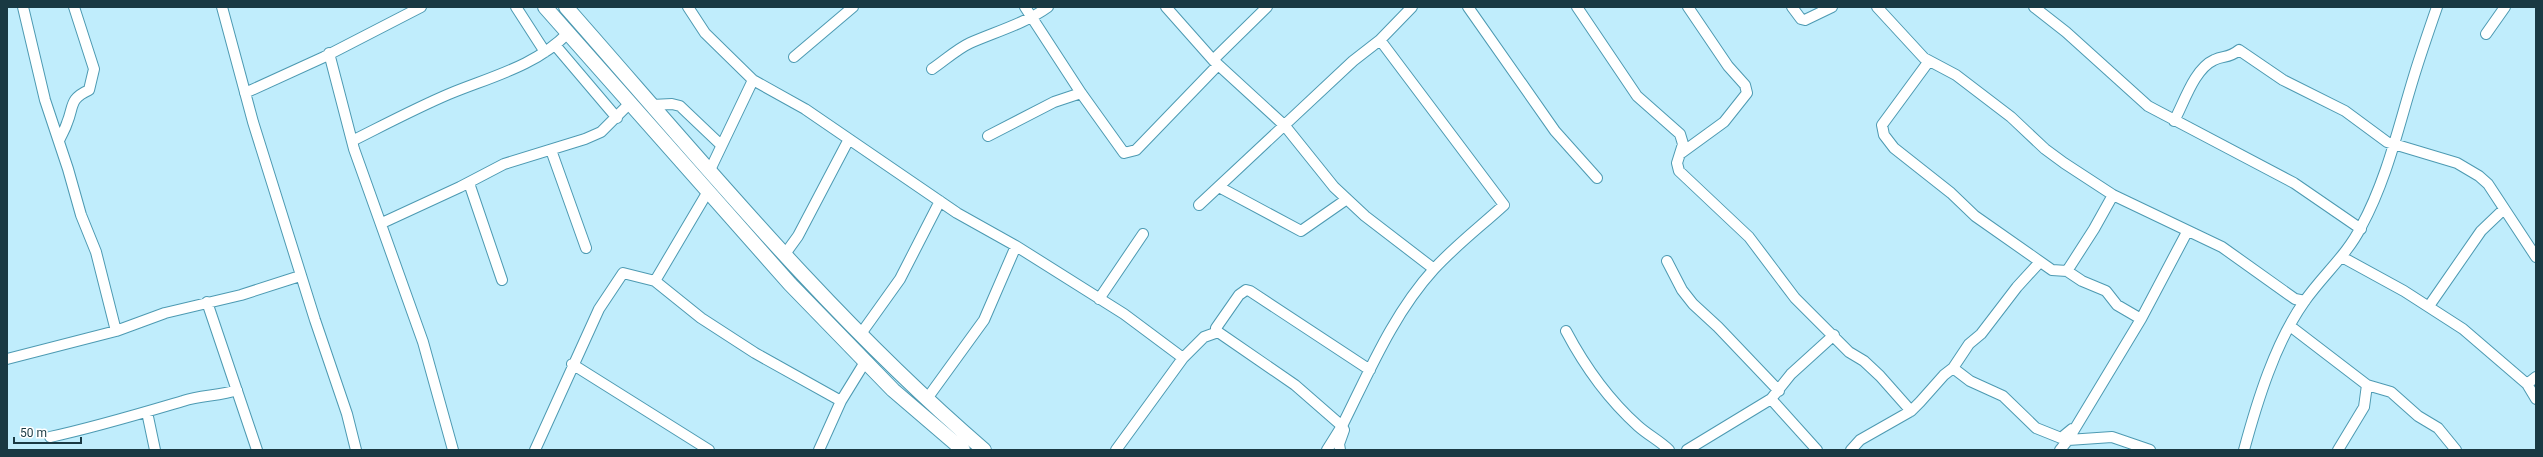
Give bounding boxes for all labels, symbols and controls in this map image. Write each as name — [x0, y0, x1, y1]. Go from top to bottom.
scale bar — [14, 419, 81, 445]
text: 50 m — [20, 426, 47, 440]

